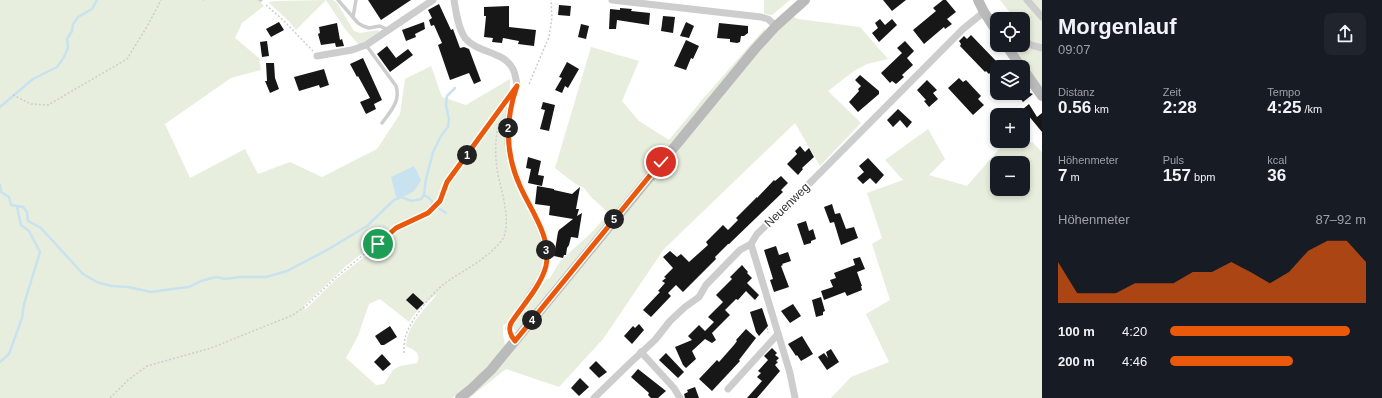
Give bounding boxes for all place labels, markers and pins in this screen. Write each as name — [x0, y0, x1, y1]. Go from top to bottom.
pin: 2 — [498, 118, 518, 138]
pin: 1 — [457, 145, 477, 165]
pin — [644, 145, 678, 179]
pin: 5 — [604, 209, 624, 229]
pin — [361, 227, 395, 261]
pin: 3 — [536, 240, 556, 260]
pin: 4 — [522, 310, 542, 330]

